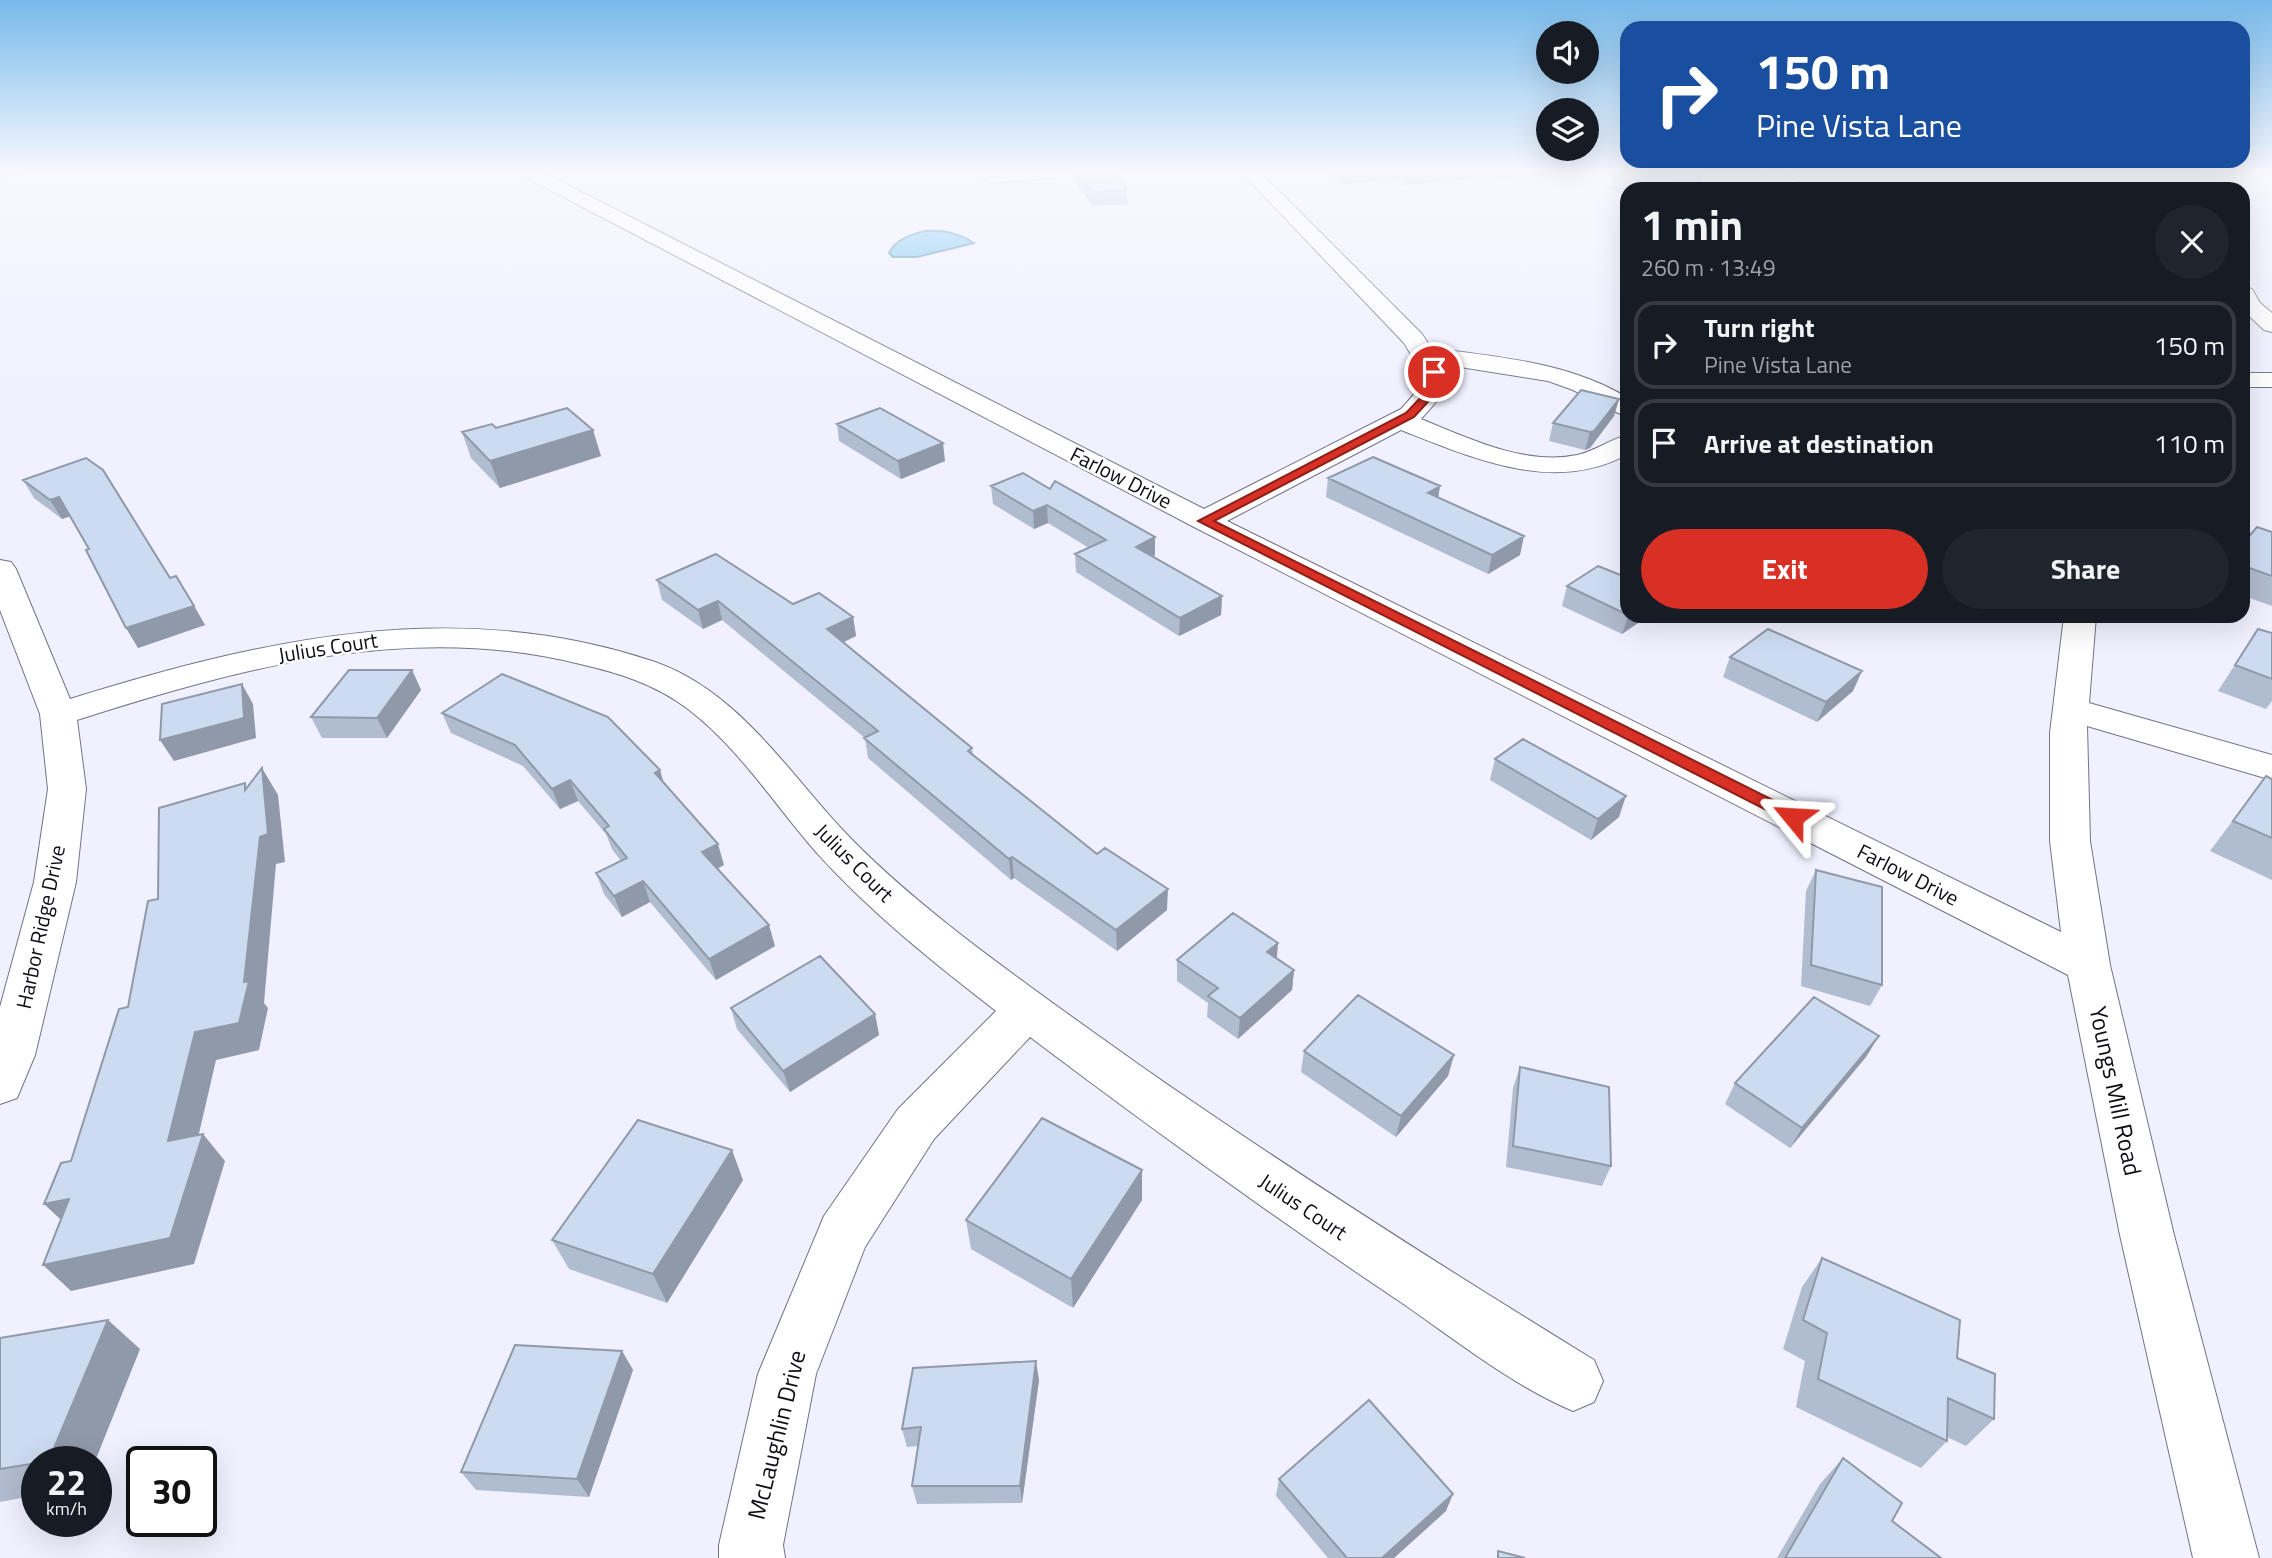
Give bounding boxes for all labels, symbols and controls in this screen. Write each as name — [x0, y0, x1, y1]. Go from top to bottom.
map controls — [1536, 21, 1599, 161]
button: sound — [1536, 21, 1599, 84]
text: 150 m — [1756, 33, 1890, 108]
icon: right — [1641, 49, 1732, 140]
button: layers — [1536, 98, 1599, 161]
text: Pine Vista Lane — [1756, 101, 1962, 149]
text: 1 min — [1641, 192, 1743, 256]
button: close — [2155, 205, 2229, 279]
text: 260 m · 13:49 — [1641, 250, 1776, 285]
text: Turn right — [1704, 308, 1815, 347]
icon: right — [1645, 326, 1683, 364]
text: 150 m — [2154, 326, 2225, 365]
pin — [1404, 342, 1464, 402]
text: Pine Vista Lane — [1704, 347, 1852, 382]
icon: arrive — [1415, 353, 1453, 391]
icon: arrive — [1645, 424, 1683, 462]
text: Arrive at destination — [1704, 424, 1934, 463]
text: 110 m — [2154, 424, 2225, 463]
street label: Farlow Drive — [1065, 438, 1178, 516]
button: Exit — [1641, 529, 1928, 609]
button: Share — [1942, 529, 2229, 609]
street label: Julius Court — [276, 623, 380, 671]
position arrow — [1756, 780, 1830, 854]
street label: Julius Court — [808, 816, 902, 910]
street label: Farlow Drive — [1852, 835, 1965, 913]
street label: Harbor Ridge Drive — [7, 842, 73, 1012]
street label: Youngs Mill Road — [2080, 1003, 2151, 1179]
street label: Julius Court — [1253, 1165, 1355, 1248]
street label: McLaughlin Drive — [738, 1346, 814, 1523]
speed limit sign: 30 — [126, 1446, 217, 1537]
text: 22 — [47, 1455, 86, 1509]
text: km/h — [46, 1495, 87, 1522]

